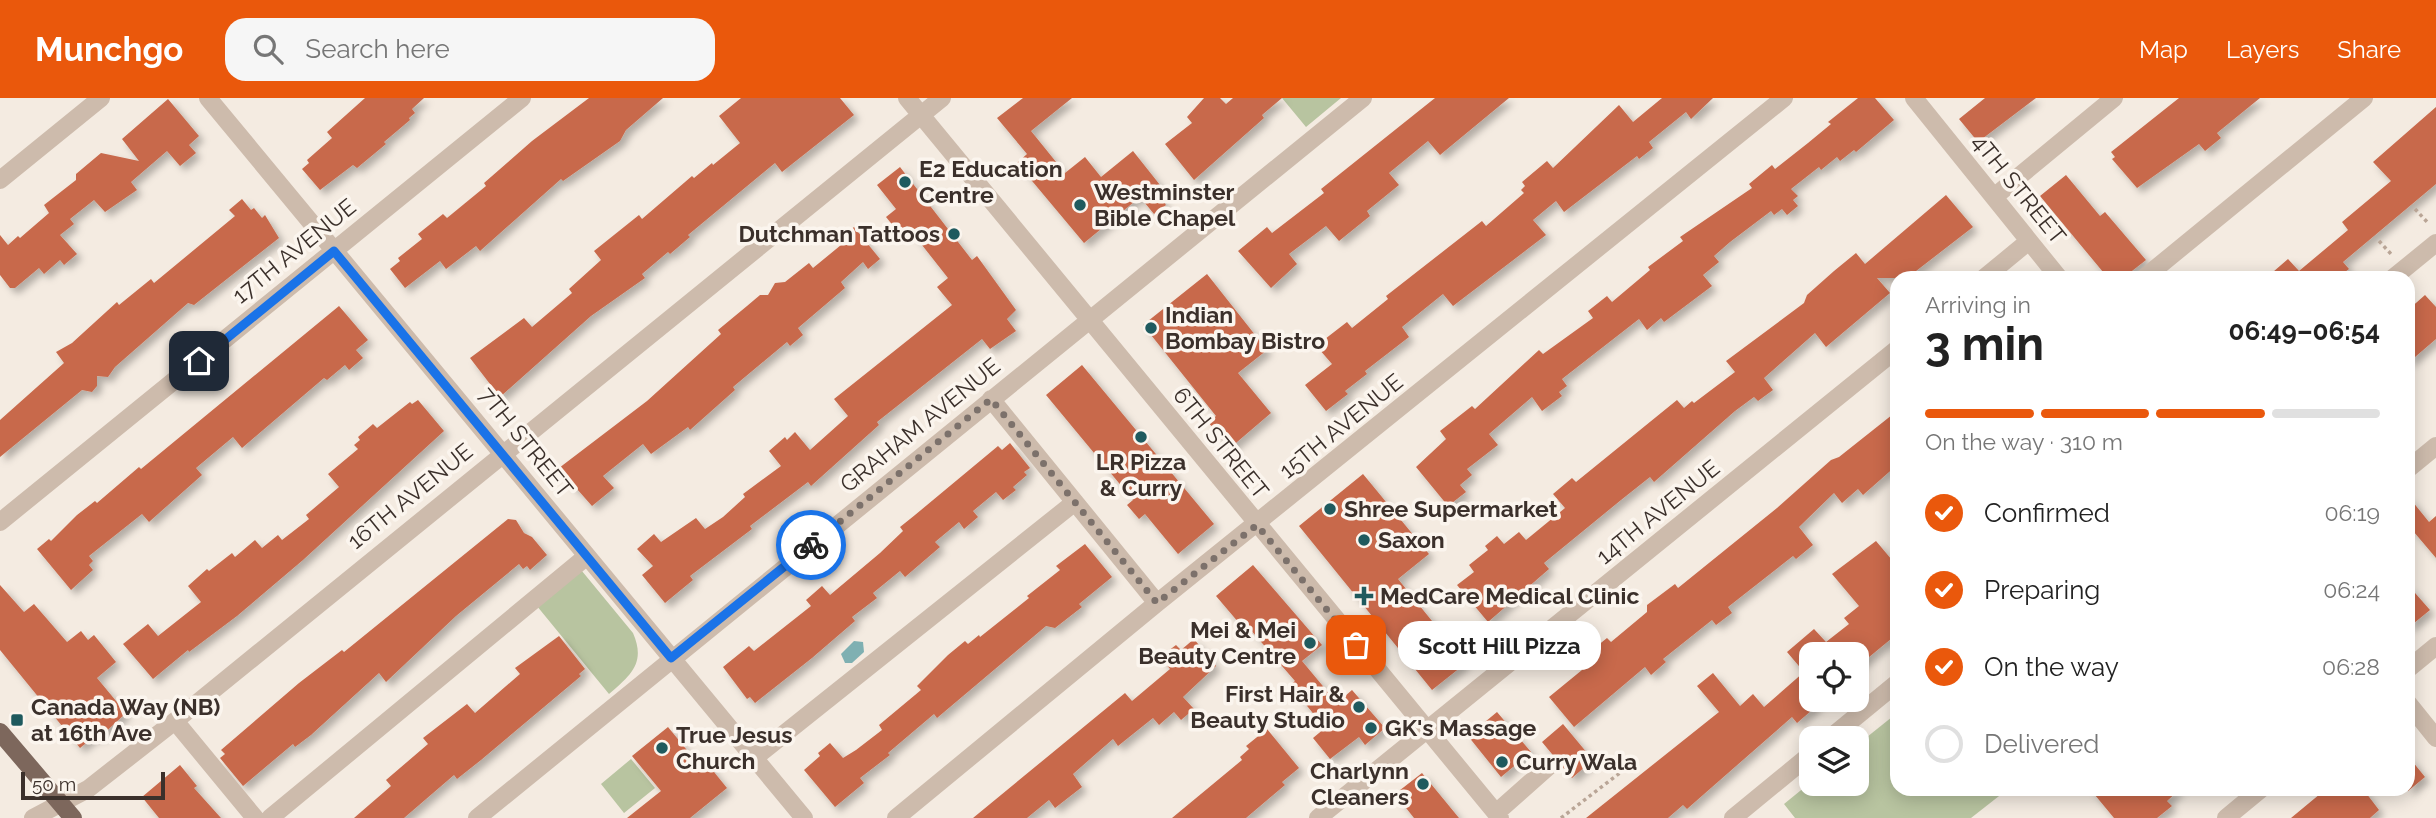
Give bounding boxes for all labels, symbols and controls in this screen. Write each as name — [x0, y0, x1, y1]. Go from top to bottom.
search box — [225, 18, 715, 81]
text: Munchgo — [35, 30, 183, 69]
icon: search — [249, 30, 287, 68]
text: Search here — [305, 34, 450, 64]
text: Map — [2139, 35, 2188, 64]
text: Layers — [2226, 35, 2299, 64]
text: Share — [2337, 35, 2401, 64]
street label: 4TH STREET — [1967, 128, 2072, 249]
place label: E2 Education Centre — [919, 155, 1063, 208]
marker: E2 Education Centre — [897, 174, 913, 190]
place label: Westminster Bible Chapel — [1094, 178, 1236, 231]
street label: 17TH AVENUE — [227, 193, 361, 309]
marker: Westminster Bible Chapel — [1072, 197, 1088, 213]
place label: Dutchman Tattoos — [738, 220, 940, 247]
marker: Dutchman Tattoos — [946, 226, 962, 242]
text: Arriving in — [1925, 291, 2031, 318]
place label: Indian Bombay Bistro — [1165, 301, 1325, 354]
text: 06:49–06:54 — [2229, 316, 2380, 346]
text: 3 min — [1925, 317, 2044, 371]
marker: Indian Bombay Bistro — [1143, 320, 1159, 336]
pin — [169, 331, 229, 391]
icon: home — [180, 342, 218, 380]
street label: GRAHAM AVENUE — [834, 352, 1005, 497]
street label: 15TH AVENUE — [1274, 368, 1408, 484]
street label: 7TH STREET — [474, 381, 579, 502]
street label: 6TH STREET — [1168, 381, 1275, 504]
text: On the way · 310 m — [1925, 428, 2123, 455]
marker: LR Pizza & Curry — [1133, 429, 1149, 445]
street label: 16TH AVENUE — [342, 437, 478, 554]
place label: LR Pizza & Curry — [1096, 448, 1186, 501]
street label: 14TH AVENUE — [1591, 454, 1725, 569]
icon: check — [1925, 494, 1963, 532]
place label: Shree Supermarket — [1344, 495, 1558, 522]
text: Confirmed — [1984, 498, 2110, 528]
text: 06:19 — [2324, 499, 2380, 526]
marker: Shree Supermarket — [1322, 501, 1338, 517]
courier — [776, 510, 846, 580]
icon: bike — [792, 526, 830, 564]
place label: Saxon — [1378, 526, 1445, 553]
marker: Saxon — [1356, 532, 1372, 548]
icon: check — [1925, 571, 1963, 609]
text: Preparing — [1984, 575, 2100, 605]
text: 06:24 — [2323, 576, 2380, 603]
place label: MedCare Medical Clinic — [1380, 582, 1639, 609]
marker: MedCare Medical Clinic — [1354, 586, 1374, 606]
pin — [1326, 615, 1386, 675]
place label: Mei & Mei Beauty Centre — [1138, 616, 1296, 669]
callout: Scott Hill Pizza — [1398, 620, 1601, 670]
icon: bag — [1337, 626, 1375, 664]
text: Scott Hill Pizza — [1418, 632, 1581, 659]
marker: Mei & Mei Beauty Centre — [1302, 635, 1318, 651]
map controls — [1799, 642, 1869, 796]
button: locate — [1799, 642, 1869, 712]
icon: check — [1925, 648, 1963, 686]
text: On the way — [1984, 652, 2119, 682]
text: 06:28 — [2322, 653, 2380, 680]
place label: First Hair & Beauty Studio — [1190, 680, 1346, 733]
place label: Canada Way (NB) at 16th Ave — [31, 693, 220, 746]
marker: First Hair & Beauty Studio — [1351, 699, 1367, 715]
marker: Canada Way (NB) at 16th Ave — [9, 712, 25, 728]
place label: GK's Massage — [1385, 714, 1537, 741]
marker: GK's Massage — [1363, 720, 1379, 736]
place label: True Jesus Church — [676, 721, 793, 774]
button: layers — [1799, 726, 1869, 796]
text: Delivered — [1984, 729, 2099, 759]
marker: True Jesus Church — [654, 740, 670, 756]
place label: Curry Wala — [1516, 748, 1637, 775]
marker: Curry Wala — [1494, 754, 1510, 770]
place label: Charlynn Cleaners — [1310, 757, 1409, 810]
scale bar — [21, 769, 164, 801]
text: 50 m — [32, 773, 76, 795]
marker: Charlynn Cleaners — [1415, 776, 1431, 792]

